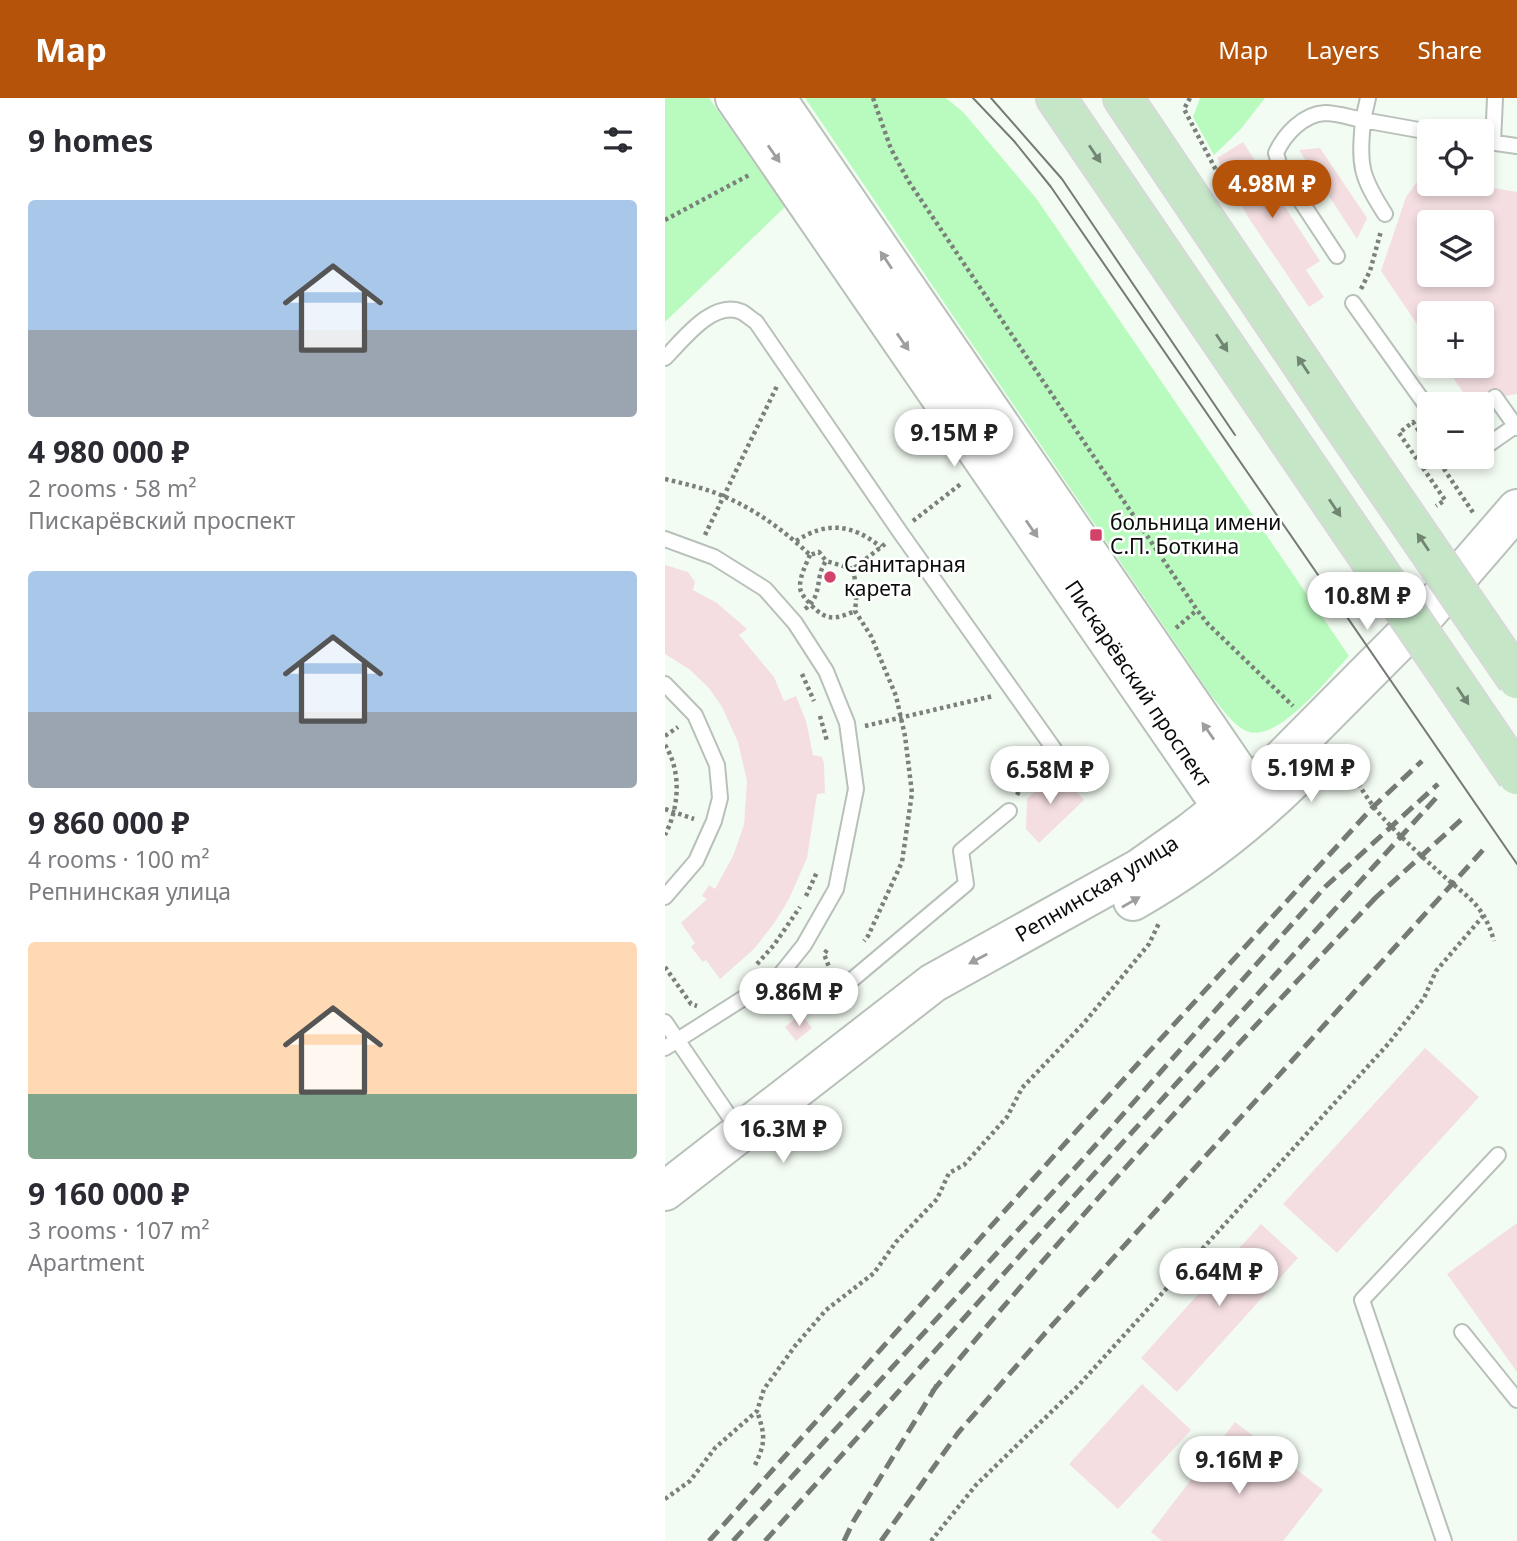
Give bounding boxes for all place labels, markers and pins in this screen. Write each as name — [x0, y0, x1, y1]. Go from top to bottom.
pin: 4.98M ₽ — [1207, 160, 1337, 220]
pin: 9.15M ₽ — [889, 410, 1019, 469]
place label: больница имени С.П. Боткина — [1110, 508, 1281, 560]
marker: больница имени С.П. Боткина — [1088, 527, 1104, 543]
place label: Санитарная карета — [844, 550, 966, 602]
marker: Санитарная карета — [822, 569, 838, 585]
pin: 10.8M ₽ — [1302, 573, 1432, 632]
pin: 5.19M ₽ — [1246, 744, 1376, 804]
pin: 6.58M ₽ — [985, 746, 1115, 806]
pin: 9.86M ₽ — [734, 968, 864, 1028]
pin: 16.3M ₽ — [718, 1105, 848, 1165]
pin: 6.64M ₽ — [1154, 1248, 1284, 1308]
pin: 9.16M ₽ — [1174, 1436, 1304, 1496]

